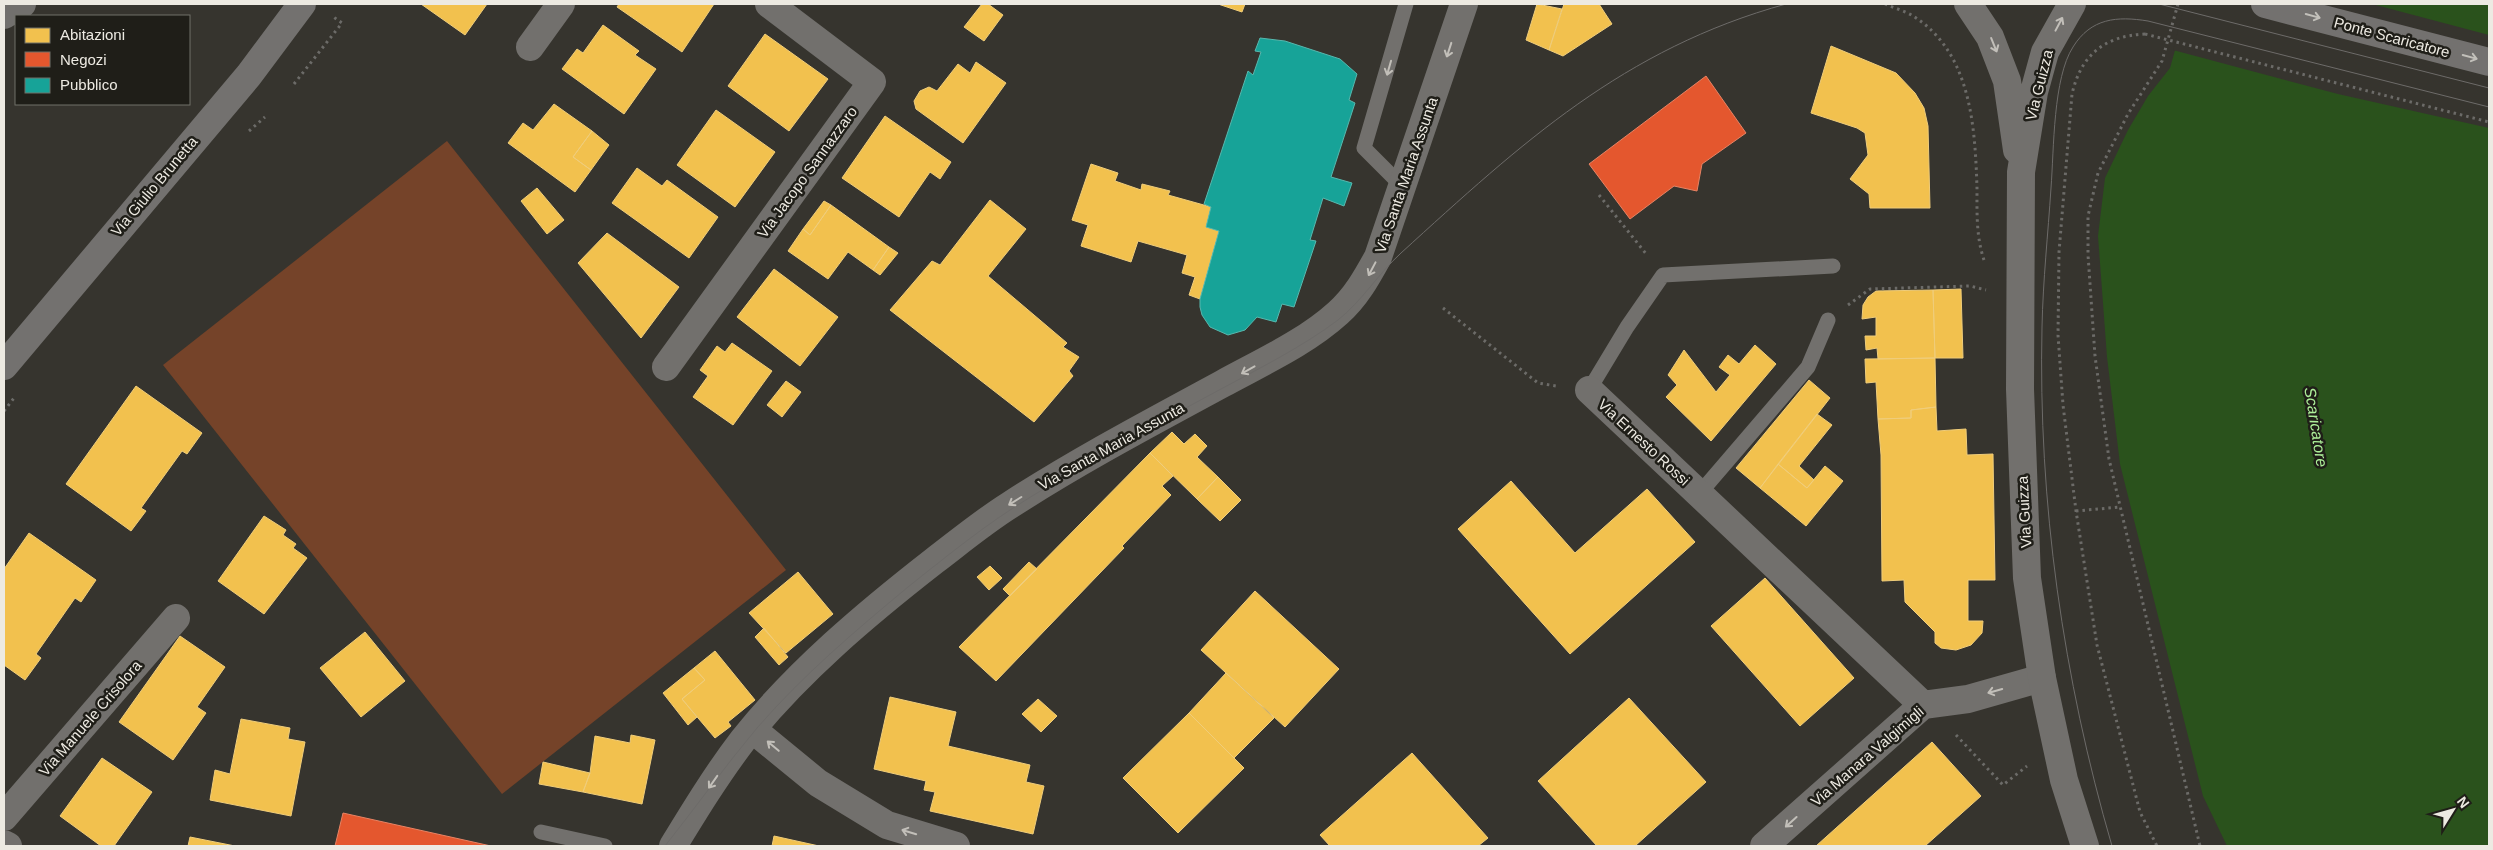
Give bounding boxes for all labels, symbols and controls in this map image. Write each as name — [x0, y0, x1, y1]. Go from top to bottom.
one-way arrow — [2304, 12, 2320, 21]
street label: Ponte Scaricatore — [2332, 13, 2452, 61]
legend — [15, 15, 190, 105]
one-way arrow — [2055, 17, 2064, 32]
text: Abitazioni — [60, 26, 125, 43]
one-way arrow — [1989, 37, 1999, 52]
one-way arrow — [1443, 42, 1453, 58]
street label: Via Guizza — [2022, 47, 2056, 122]
text: Negozi — [60, 51, 107, 68]
one-way arrow — [2461, 53, 2477, 62]
one-way arrow — [1383, 59, 1393, 75]
text: Pubblico — [60, 76, 118, 93]
street label: Via Santa Maria Assunta — [1371, 94, 1441, 255]
street label: Via Jacopo Sannazzaro — [754, 103, 860, 241]
street label: Via Giulio Brunetta — [107, 132, 201, 239]
one-way arrow — [1367, 262, 1377, 277]
one-way arrow — [1241, 365, 1255, 375]
water label: Scaricatore — [2301, 386, 2331, 468]
street label: Via Ernesto Rossi — [1595, 395, 1693, 489]
street label: Via Santa Maria Assunta — [1035, 398, 1187, 493]
street label: Via Guizza — [2014, 475, 2034, 549]
one-way arrow — [1008, 496, 1022, 507]
street label: Via Manuele Crisolora — [35, 656, 145, 779]
one-way arrow — [1987, 687, 2003, 697]
street label: Via Manara Valgimigli — [1807, 702, 1927, 810]
one-way arrow — [767, 741, 780, 752]
one-way arrow — [708, 775, 718, 789]
north arrow — [2428, 785, 2478, 835]
text: N — [2454, 793, 2473, 811]
one-way arrow — [1784, 816, 1797, 828]
one-way arrow — [902, 827, 918, 837]

